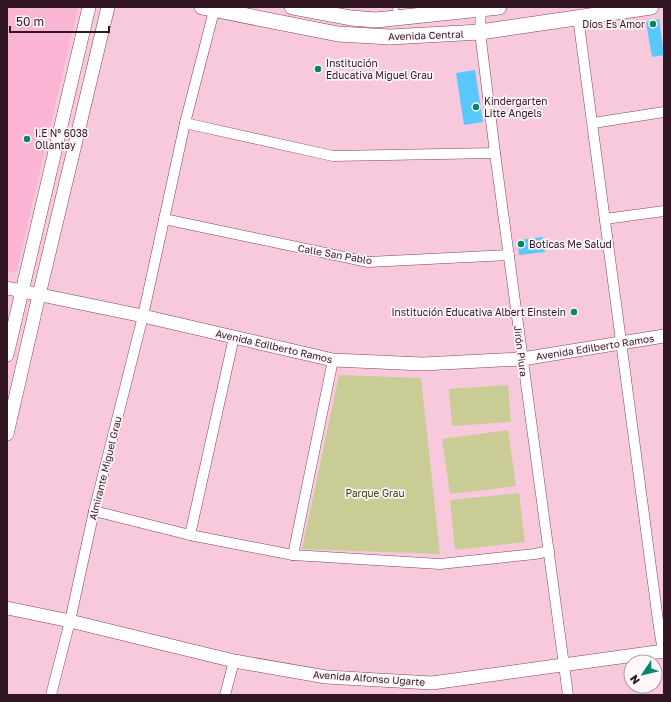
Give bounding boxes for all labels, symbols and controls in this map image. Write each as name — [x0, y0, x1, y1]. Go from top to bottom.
scale bar — [10, 8, 109, 34]
text: 50 m — [16, 14, 44, 29]
place label: Dios Es Amor — [582, 18, 645, 30]
marker: Dios Es Amor — [648, 19, 658, 29]
street label: Avenida Central — [388, 28, 464, 42]
place label: Institución Educativa Miguel Grau — [326, 57, 433, 81]
marker: Institución Educativa Miguel Grau — [313, 64, 323, 74]
place label: Kindergarten Litte Angels — [484, 95, 547, 119]
marker: Kindergarten Litte Angels — [471, 102, 481, 112]
place label: I.E N° 6038 Ollantay — [35, 127, 88, 151]
marker: I.E N° 6038 Ollantay — [22, 134, 32, 144]
place label: Boticas Me Salud — [529, 238, 612, 250]
marker: Boticas Me Salud — [516, 239, 526, 249]
street label: Calle San Pablo — [297, 242, 373, 266]
place label: Institución Educativa Albert Einstein — [391, 306, 566, 318]
marker: Institución Educativa Albert Einstein — [569, 307, 579, 317]
street label: Jirón Piura — [512, 325, 530, 377]
street label: Avenida Edilberto Ramos — [214, 327, 334, 365]
street label: Avenida Edilberto Ramos — [535, 332, 655, 362]
street label: Almirante Miguel Grau — [86, 415, 124, 521]
park label: Parque Grau — [346, 487, 404, 499]
north arrow — [623, 654, 663, 694]
street label: Avenida Alfonso Ugarte — [312, 668, 426, 688]
text: N — [627, 673, 642, 687]

